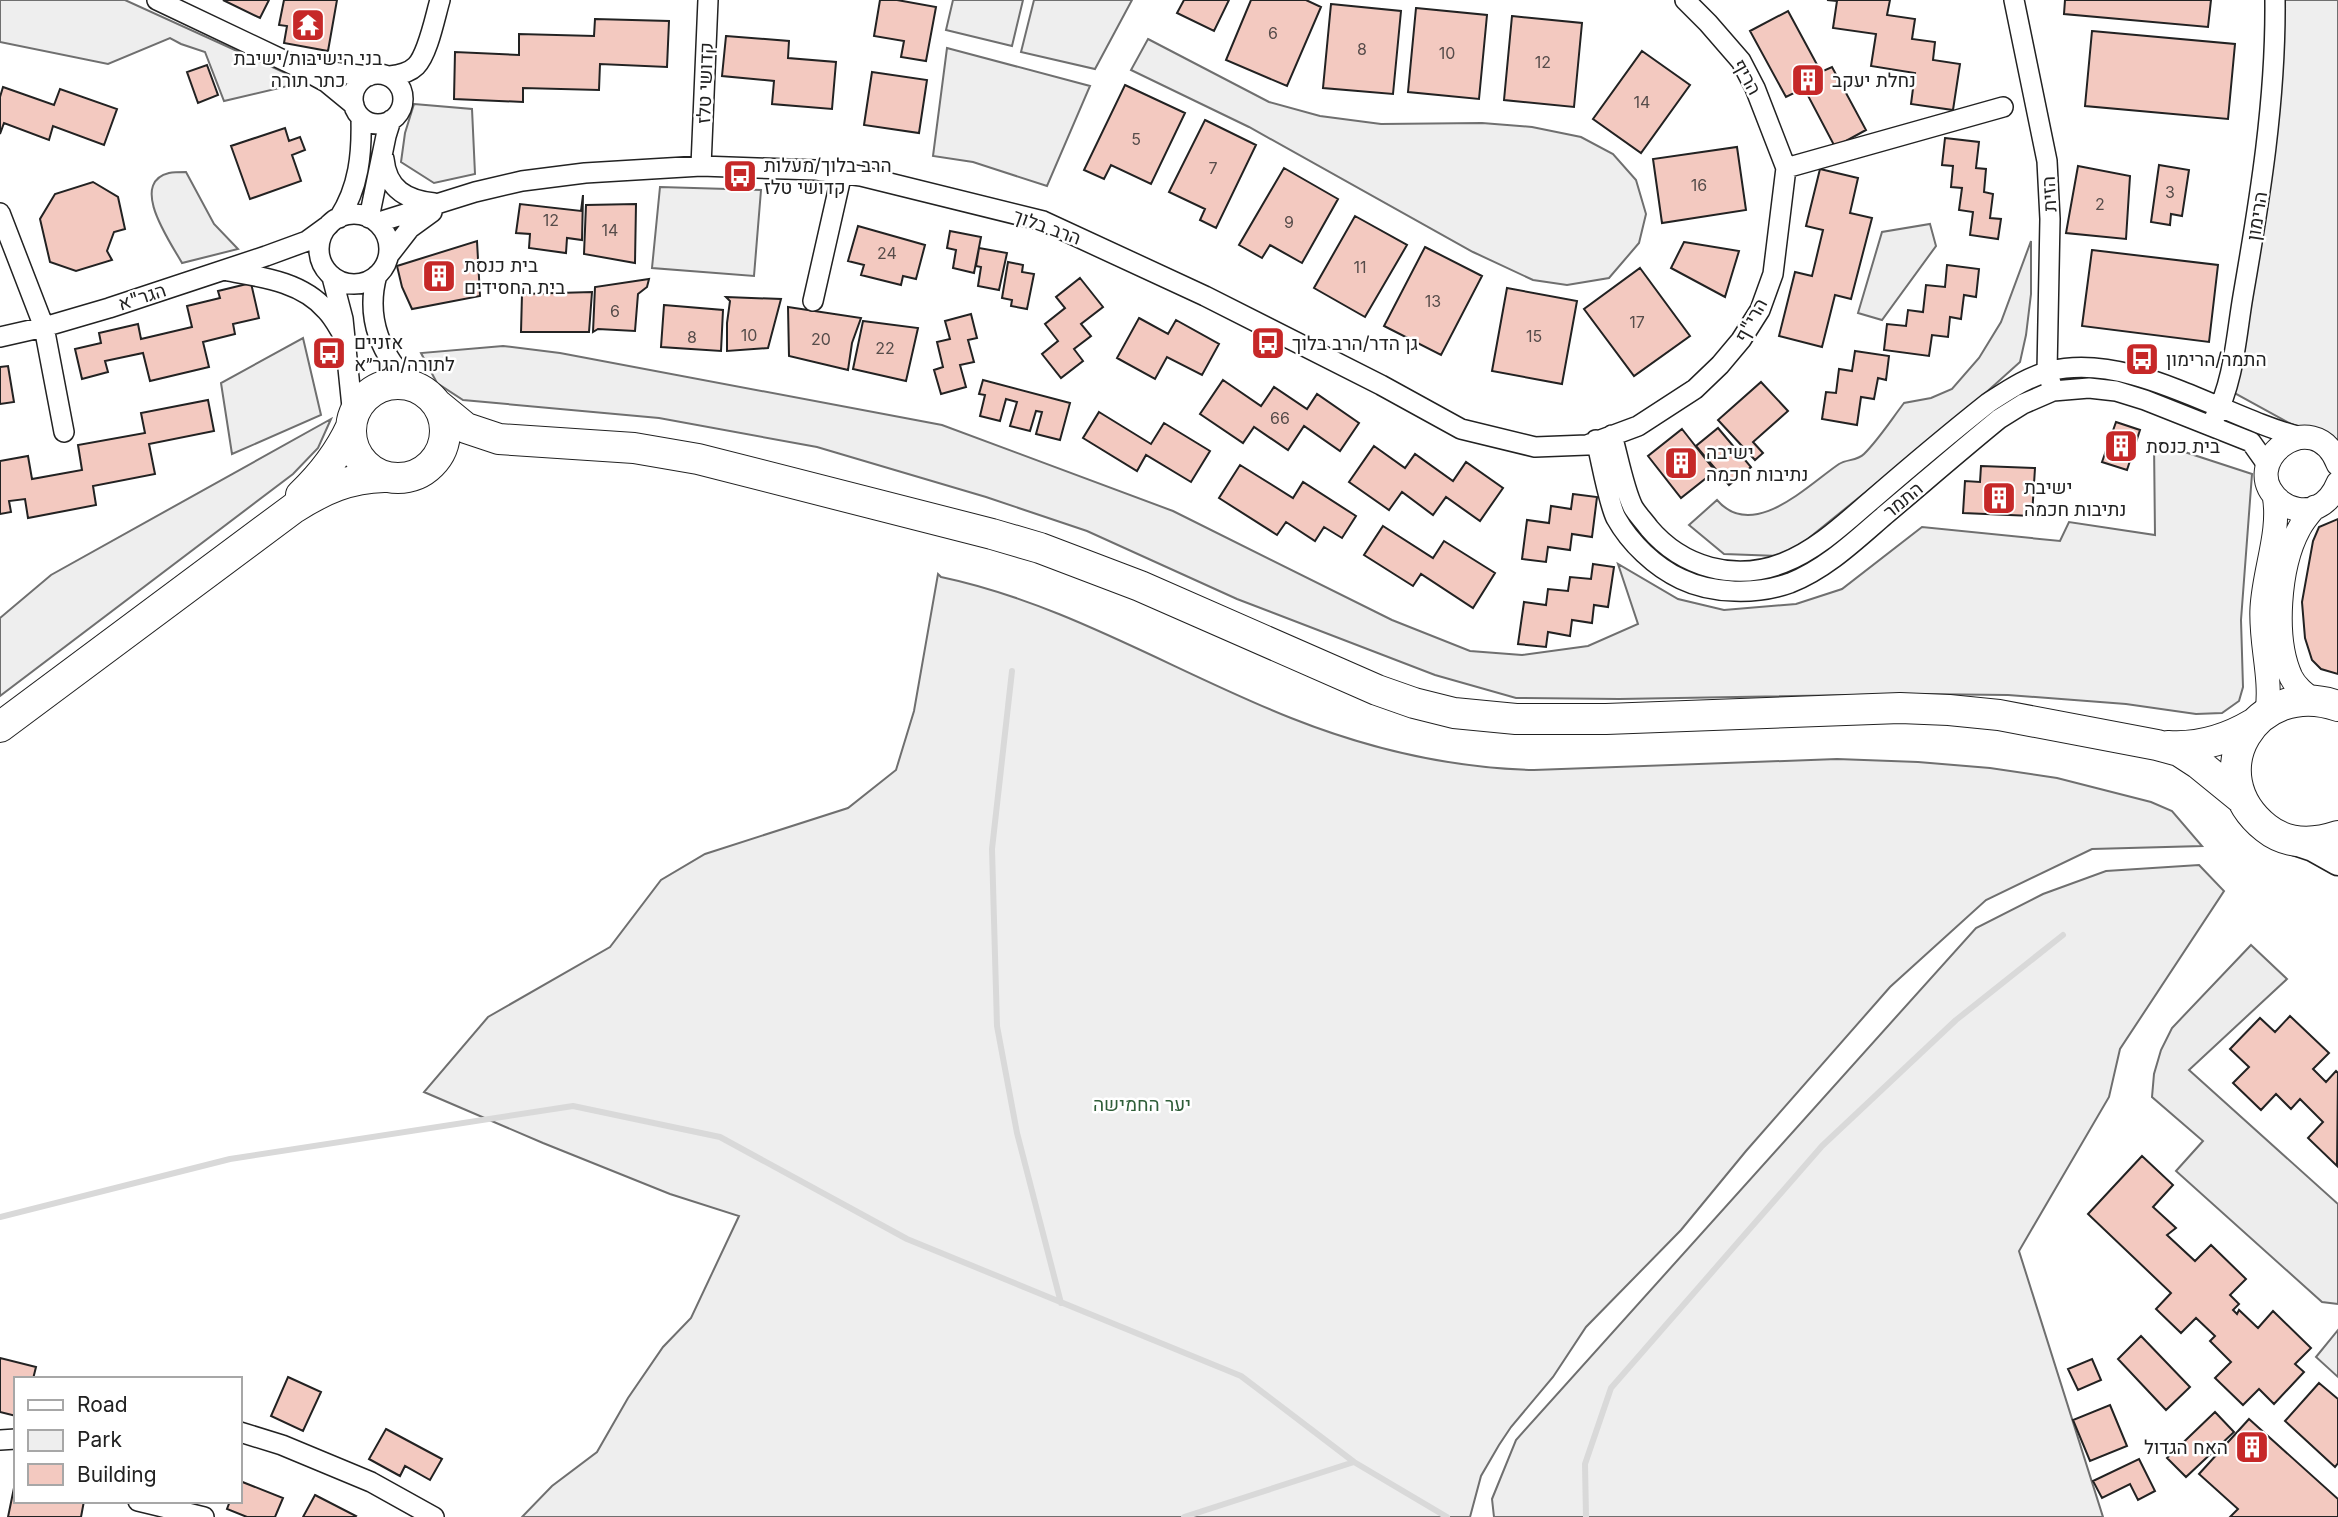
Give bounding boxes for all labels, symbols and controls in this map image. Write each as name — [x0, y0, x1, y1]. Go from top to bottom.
temple icon: בני הישיבות/ישיבת כתר תורה — [289, 6, 327, 44]
house number: 6 — [1268, 23, 1278, 43]
house number: 8 — [1357, 39, 1367, 59]
street label: קדושי טלז — [692, 42, 718, 124]
house number: 10 — [1439, 43, 1455, 63]
place label: בני הישיבות/ישיבת כתר תורה — [234, 47, 382, 92]
house number: 12 — [1535, 52, 1551, 72]
street label: הריף — [1728, 55, 1766, 99]
building icon: נחלת יעקב — [1789, 61, 1827, 99]
place label: נחלת יעקב — [1832, 69, 1916, 92]
house number: 14 — [1634, 92, 1650, 112]
house number: 5 — [1131, 129, 1141, 149]
place label: הרב בלוך/מעלות קדושי טלז — [764, 154, 892, 199]
bus stop icon: הרב בלוך/מעלות קדושי טלז — [721, 157, 759, 195]
house number: 7 — [1208, 158, 1218, 178]
house number: 16 — [1691, 175, 1707, 195]
street label: הזית — [2037, 176, 2061, 212]
house number: 3 — [2165, 182, 2175, 202]
street label: הרימון — [2242, 190, 2272, 242]
house number: 2 — [2095, 194, 2105, 214]
street label: הרב בלוך — [1010, 204, 1084, 250]
house number: 12 — [543, 210, 559, 230]
house number: 9 — [1284, 212, 1294, 232]
house number: 14 — [602, 220, 618, 240]
house number: 24 — [877, 243, 897, 263]
place label: בית כנסת בית החסידים — [464, 254, 565, 299]
building icon: בית כנסת בית החסידים — [420, 257, 458, 295]
house number: 11 — [1353, 257, 1367, 277]
street label: הגר"א — [115, 279, 169, 315]
house number: 13 — [1425, 291, 1441, 311]
street label: הרי"ף — [1730, 294, 1772, 346]
house number: 6 — [610, 301, 620, 321]
house number: 17 — [1629, 312, 1645, 332]
bus stop icon: גן הדר/הרב בלוך — [1249, 324, 1287, 362]
house number: 10 — [741, 325, 757, 345]
house number: 15 — [1526, 326, 1542, 346]
house number: 8 — [687, 327, 697, 347]
house number: 20 — [811, 329, 831, 349]
place label: אזניים לתורה/הגר״א — [354, 331, 455, 376]
place label: גן הדר/הרב בלוך — [1292, 332, 1418, 355]
bus stop icon: אזניים לתורה/הגר״א — [310, 334, 348, 372]
house number: 22 — [875, 338, 895, 358]
bus stop icon: התמר/הרימון — [2123, 340, 2161, 378]
place label: התמר/הרימון — [2166, 348, 2267, 371]
house number: 66 — [1270, 408, 1290, 428]
building icon: בית כנסת — [2102, 427, 2140, 465]
place label: בית כנסת — [2146, 435, 2220, 458]
place label: ישיבה נתיבות חכמה — [1706, 441, 1808, 486]
building icon: ישיבה נתיבות חכמה — [1662, 444, 1700, 482]
place label: ישיבת נתיבות חכמה — [2024, 476, 2126, 521]
street label: התמר — [1879, 477, 1927, 523]
building icon: ישיבת נתיבות חכמה — [1980, 479, 2018, 517]
park label: יער החמישה — [1093, 1093, 1191, 1116]
legend — [14, 1377, 242, 1503]
text: Road — [77, 1392, 128, 1417]
text: Park — [77, 1427, 122, 1452]
building icon: האח הגדול — [2233, 1428, 2271, 1466]
place label: האח הגדול — [2144, 1436, 2228, 1459]
text: Building — [77, 1462, 157, 1487]

